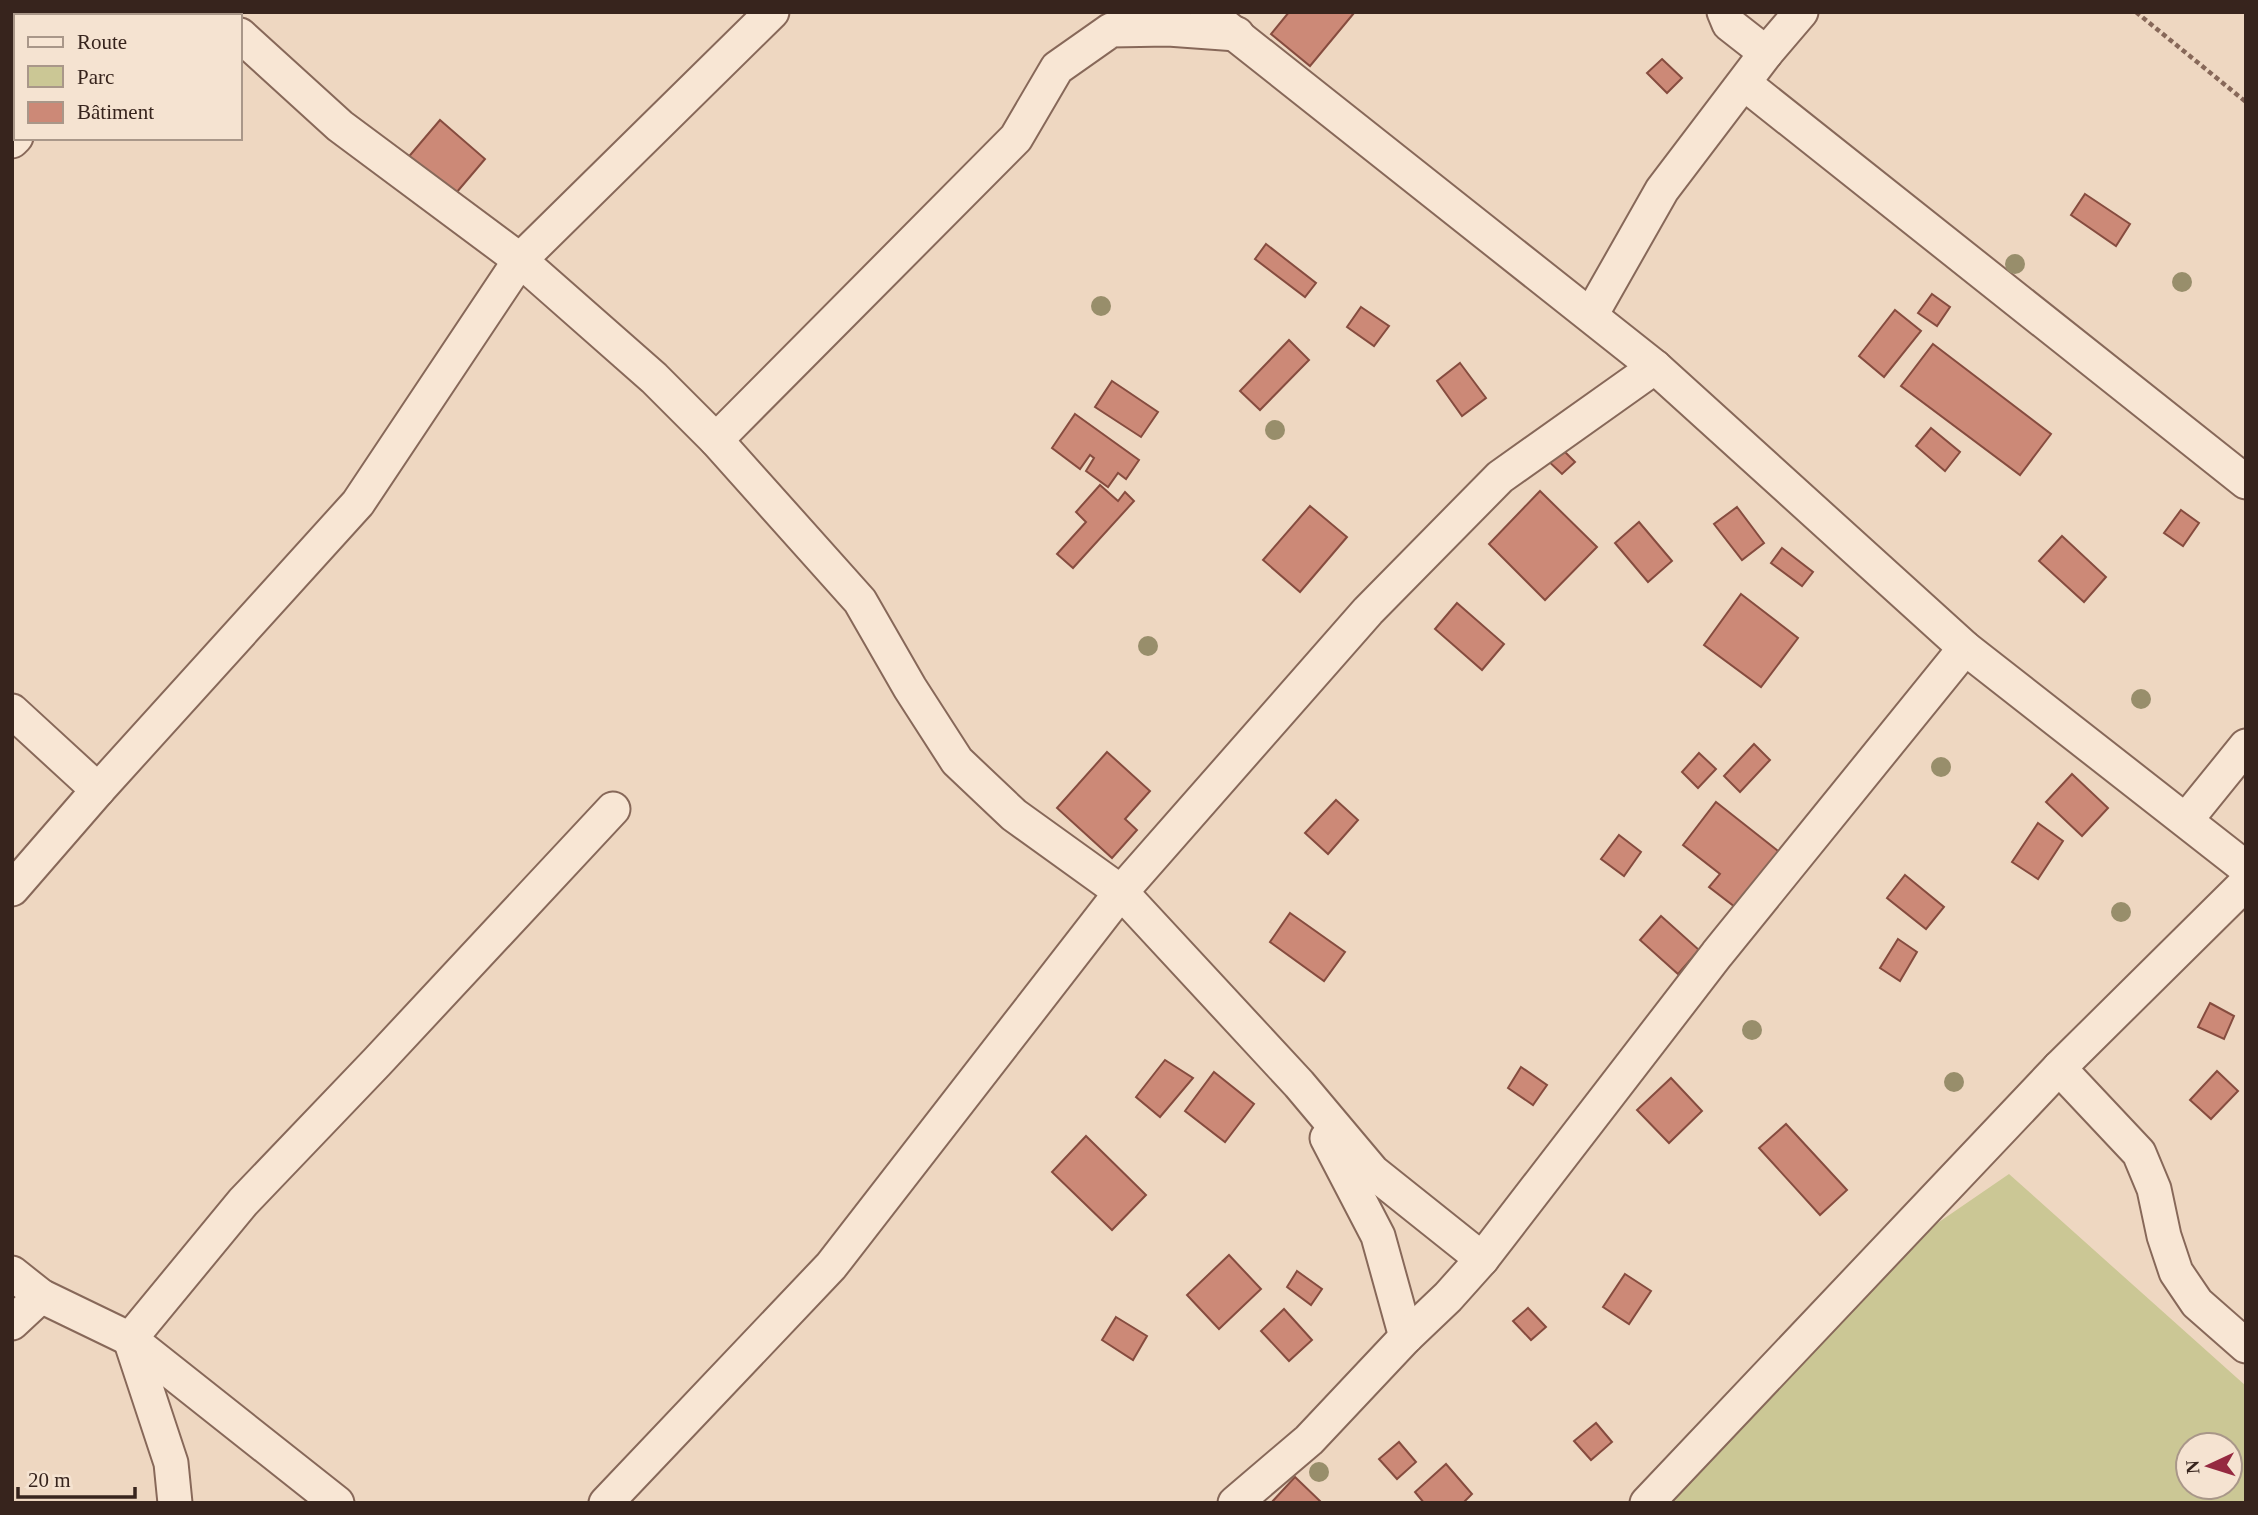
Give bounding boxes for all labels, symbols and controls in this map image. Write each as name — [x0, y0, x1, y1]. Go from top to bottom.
legend — [14, 14, 242, 140]
text: Route — [77, 30, 127, 54]
text: Parc — [77, 65, 114, 89]
text: Bâtiment — [77, 100, 154, 124]
north arrow — [2174, 1431, 2244, 1501]
scale bar — [18, 1456, 135, 1500]
text: N — [2182, 1459, 2203, 1475]
text: 20 m — [28, 1468, 71, 1492]

